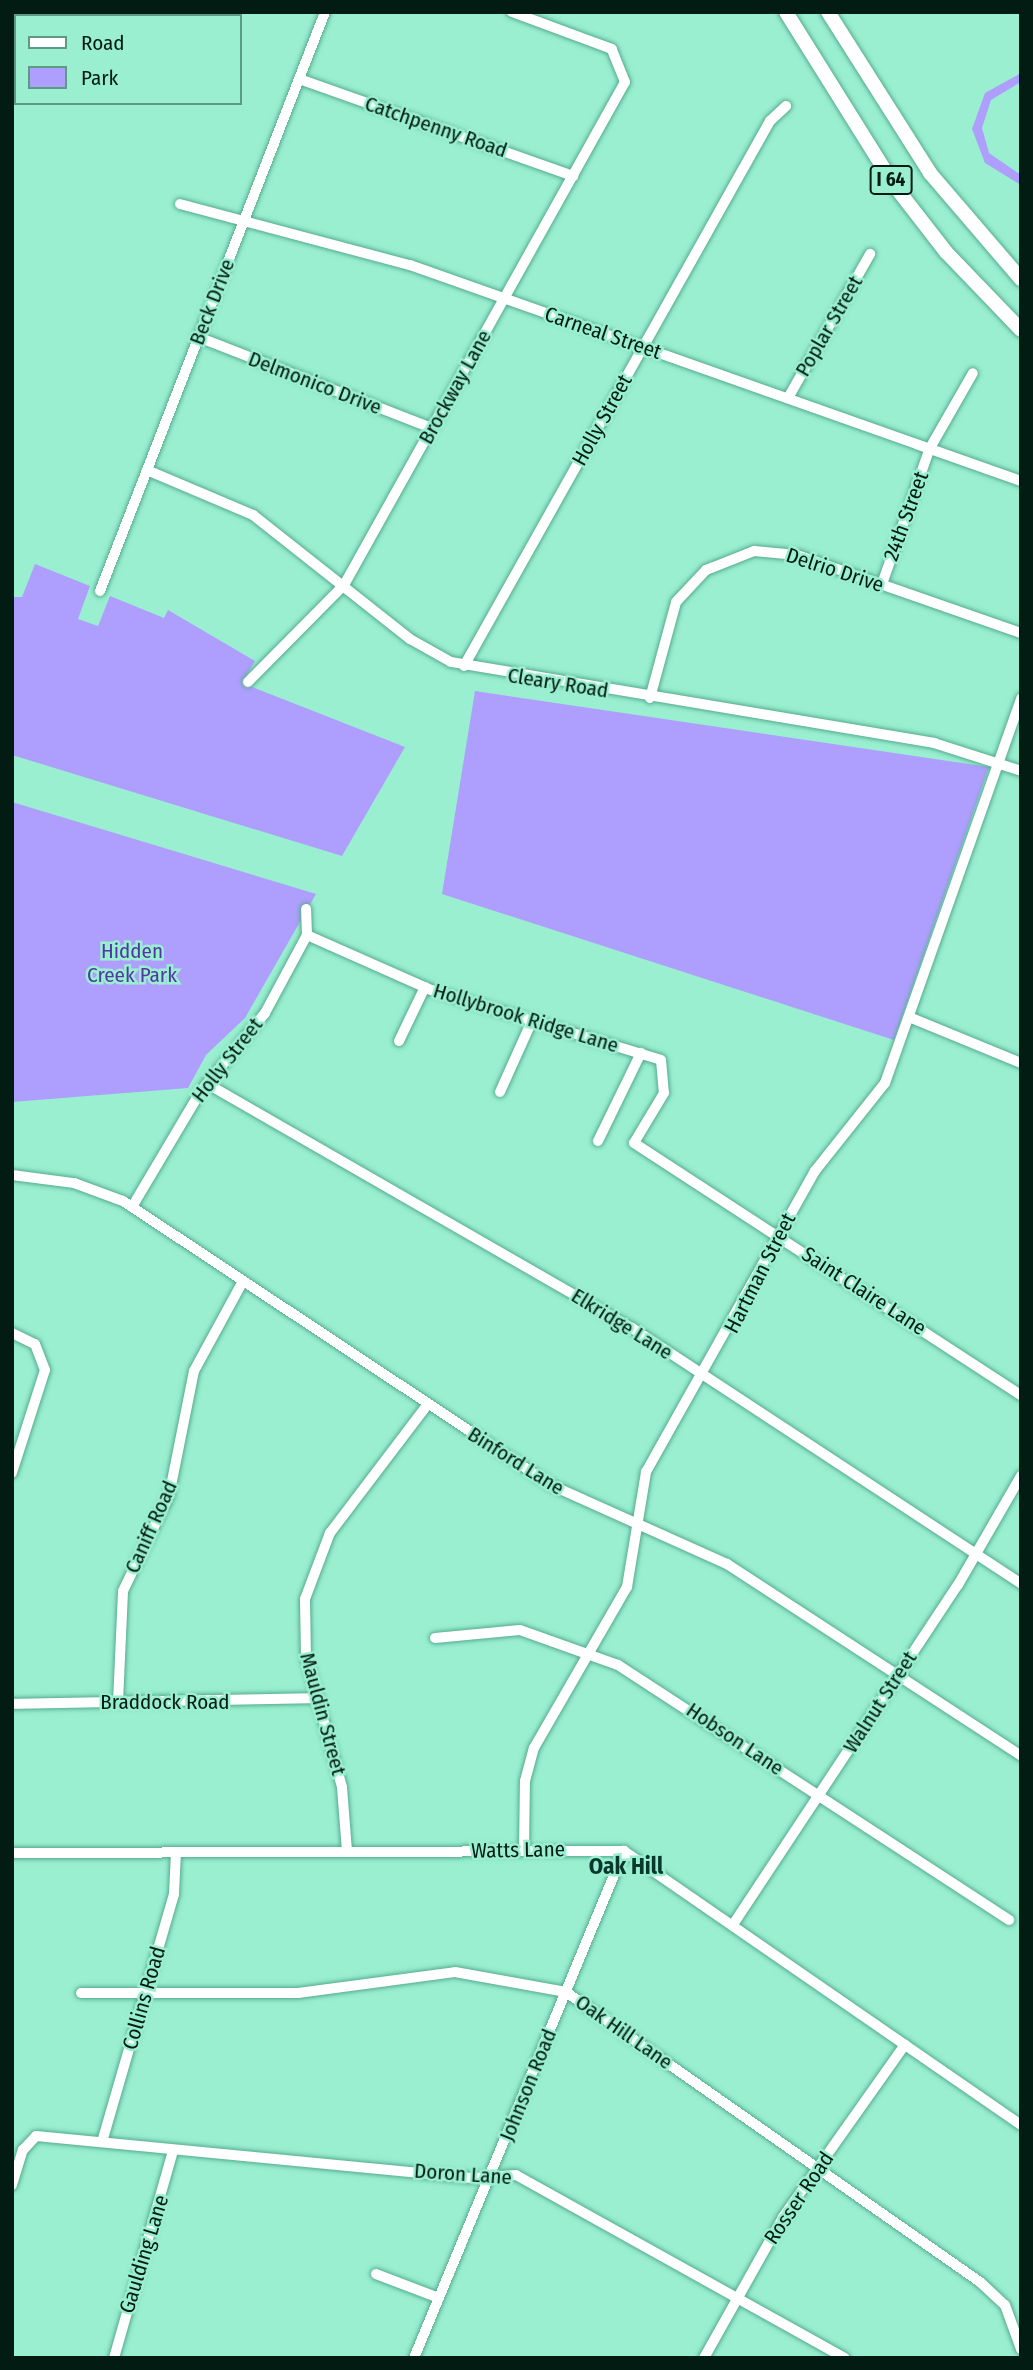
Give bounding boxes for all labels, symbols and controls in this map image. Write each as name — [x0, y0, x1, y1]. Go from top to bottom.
legend — [14, 14, 242, 105]
text: Road — [81, 30, 125, 56]
text: Park — [81, 65, 118, 91]
street label: Catchpenny Road — [362, 91, 510, 163]
road number: I 64 — [868, 164, 914, 196]
street label: Beck Drive — [184, 255, 240, 349]
street label: Poplar Street — [790, 271, 868, 381]
street label: Carneal Street — [541, 301, 665, 365]
street label: Brockway Lane — [413, 325, 497, 449]
street label: Delmonico Drive — [245, 346, 385, 420]
street label: Holly Street — [567, 370, 637, 470]
street label: 24th Street — [878, 468, 934, 564]
street label: Delrio Drive — [783, 542, 887, 598]
street label: Cleary Road — [506, 663, 610, 703]
park label: Hidden Creek Park — [87, 938, 177, 988]
street label: Hollybrook Ridge Lane — [430, 978, 622, 1058]
street label: Holly Street — [186, 1013, 268, 1107]
street label: Hartman Street — [719, 1209, 801, 1337]
street label: Saint Claire Lane — [797, 1241, 931, 1341]
street label: Elkridge Lane — [567, 1283, 677, 1365]
street label: Binford Lane — [463, 1421, 569, 1501]
street label: Caniff Road — [119, 1477, 183, 1577]
street label: Walnut Street — [838, 1646, 922, 1758]
street label: Mauldin Street — [295, 1650, 351, 1778]
street label: Braddock Road — [100, 1689, 230, 1715]
street label: Hobson Lane — [682, 1697, 788, 1781]
street label: Watts Lane — [471, 1837, 565, 1863]
district label: Oak Hill — [589, 1852, 663, 1880]
street label: Collins Road — [117, 1943, 171, 2053]
street label: Oak Hill Lane — [571, 1989, 677, 2075]
street label: Johnson Road — [494, 2025, 562, 2145]
street label: Rosser Road — [759, 2147, 839, 2249]
street label: Doron Lane — [413, 2158, 513, 2190]
street label: Gaulding Lane — [114, 2192, 174, 2316]

